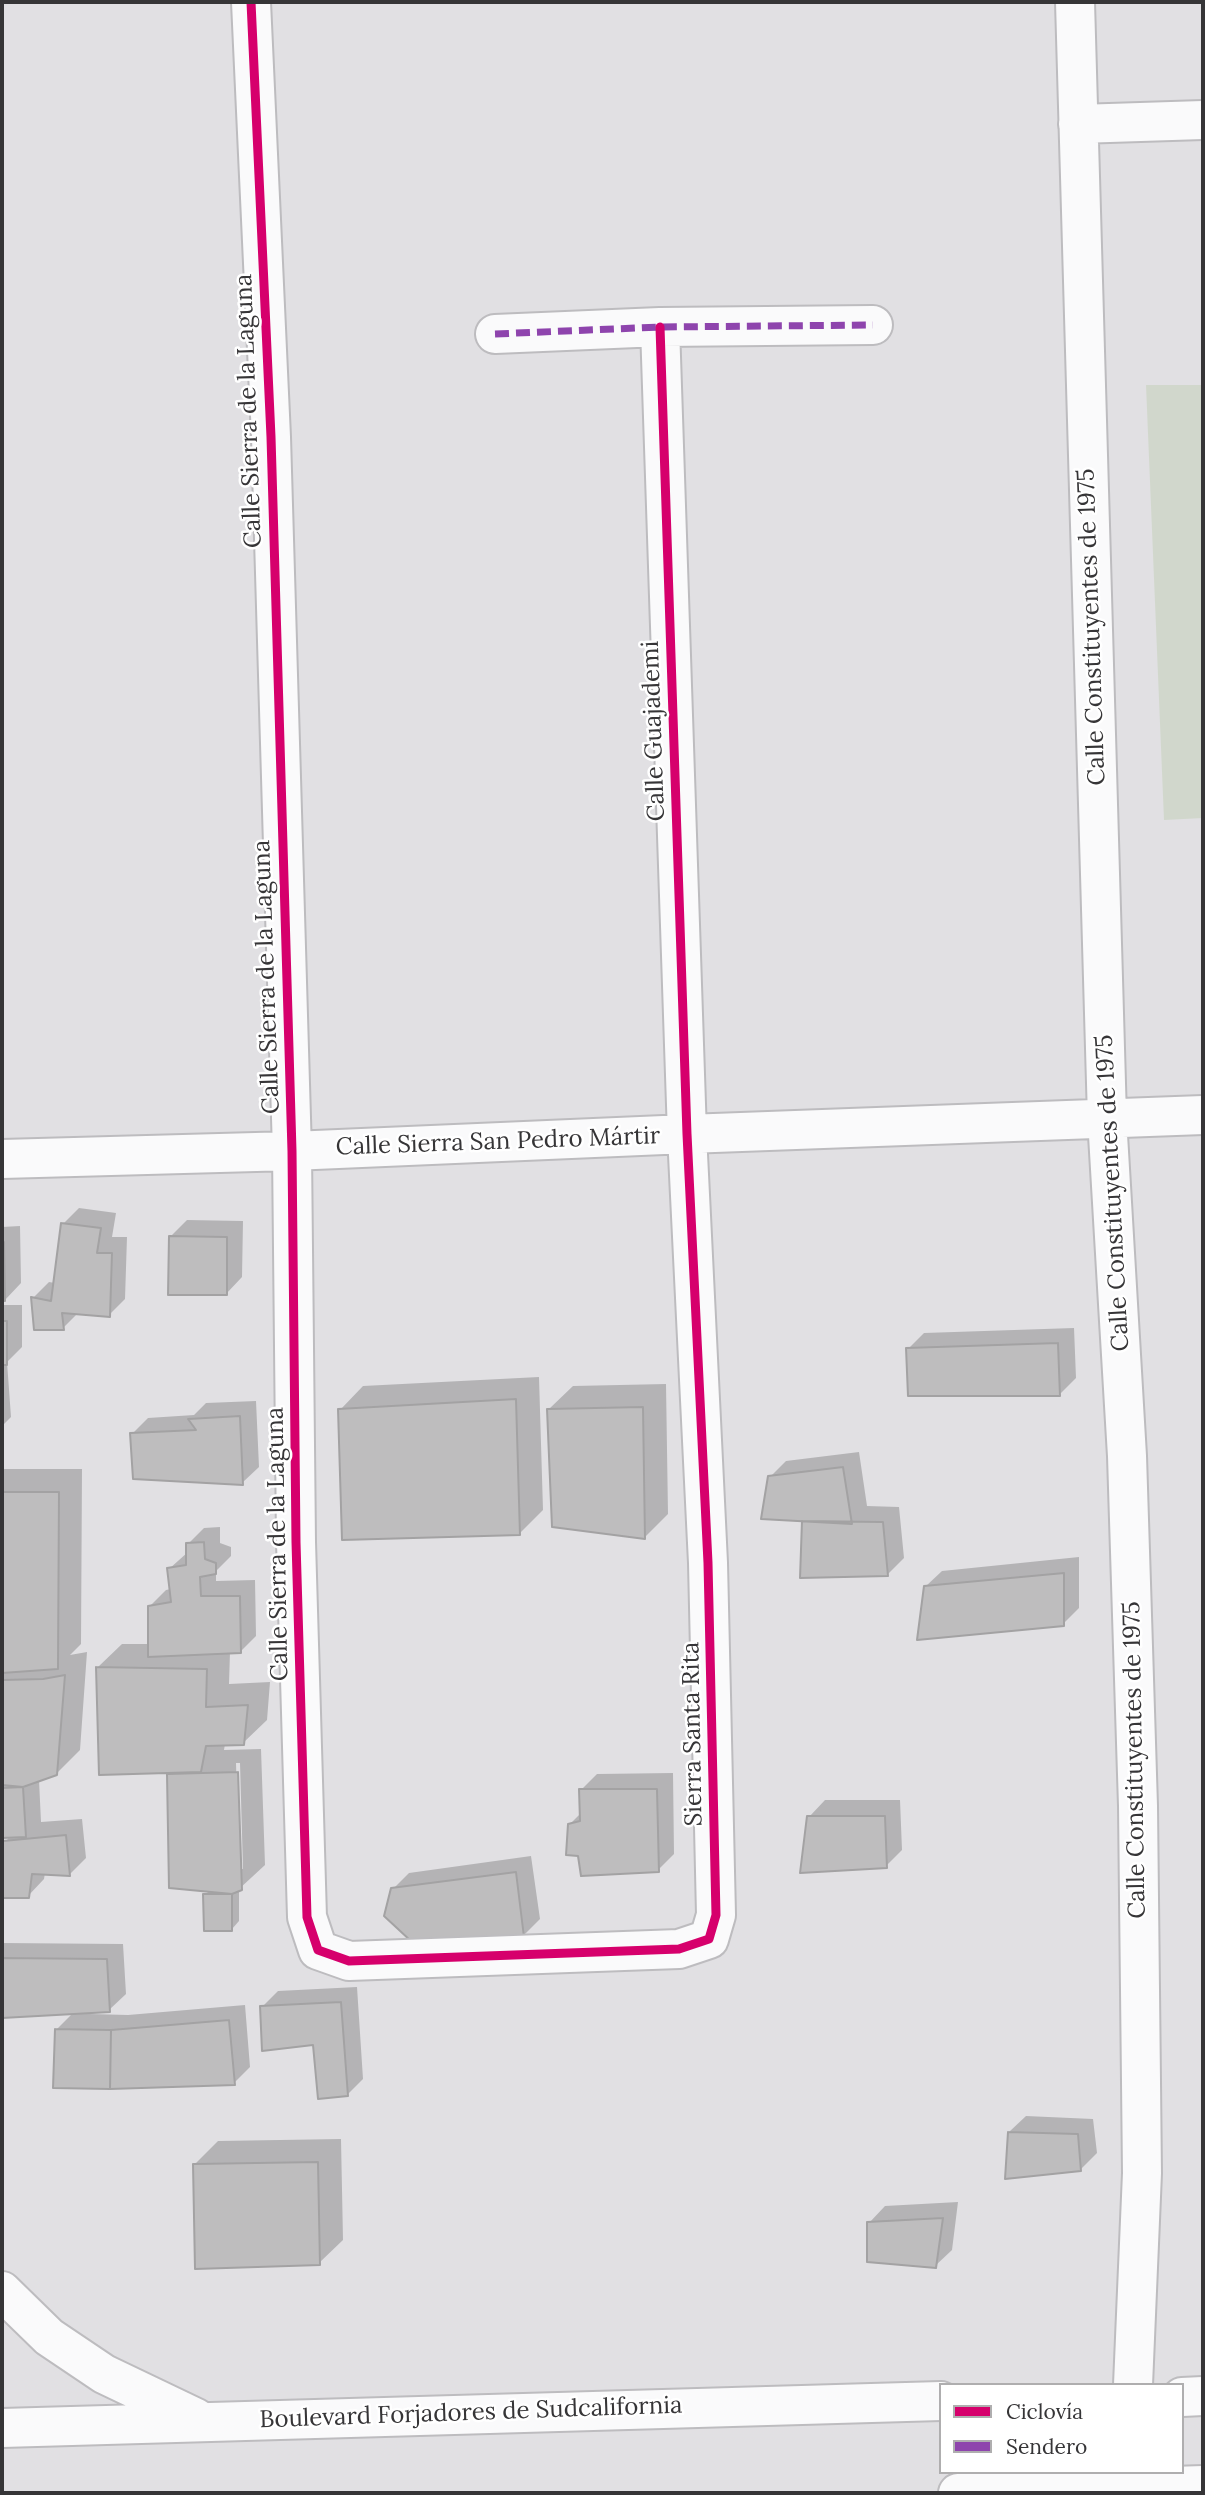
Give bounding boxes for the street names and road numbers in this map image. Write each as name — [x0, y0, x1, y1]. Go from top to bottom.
street label: Calle Sierra de la Laguna — [230, 273, 268, 549]
street label: Calle Constituyentes de 1975 — [1072, 468, 1112, 786]
street label: Calle Guajademi — [636, 640, 672, 822]
street label: Calle Sierra de la Laguna — [248, 839, 286, 1115]
street label: Calle Constituyentes de 1975 — [1090, 1034, 1136, 1352]
street label: Calle Sierra San Pedro Mártir — [335, 1122, 661, 1162]
street label: Calle Sierra de la Laguna — [261, 1407, 295, 1681]
street label: Calle Constituyentes de 1975 — [1118, 1601, 1152, 1919]
street label: Sierra Santa Rita — [677, 1641, 709, 1827]
street label: Boulevard Forjadores de Sudcalifornia — [259, 2391, 683, 2435]

